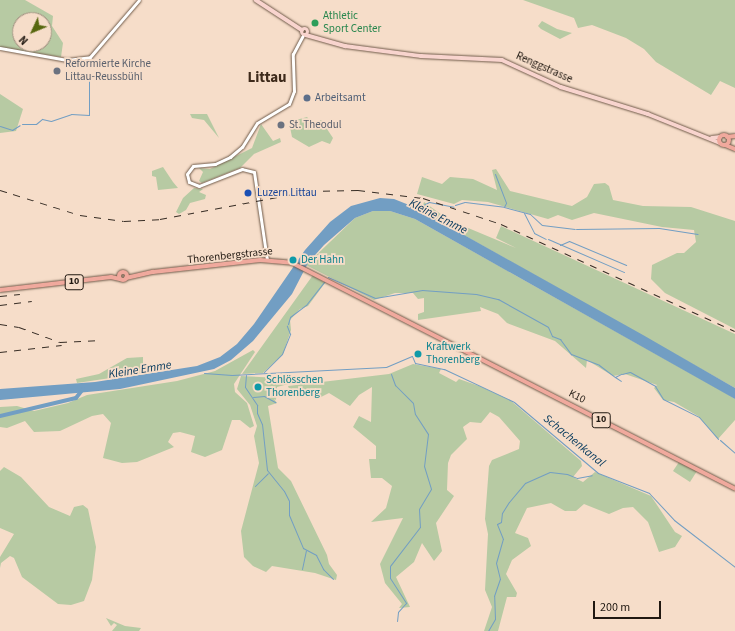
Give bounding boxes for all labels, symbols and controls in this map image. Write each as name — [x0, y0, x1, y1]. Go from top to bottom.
place label: Athletic Sport Center — [323, 10, 381, 36]
north arrow — [12, 12, 52, 52]
marker: Athletic Sport Center — [310, 18, 320, 28]
text: N — [16, 32, 32, 48]
street label: Renggstrasse — [514, 50, 574, 86]
place label: Reformierte Kirche Littau-Reussbühl — [65, 58, 151, 84]
marker: Reformierte Kirche Littau-Reussbühl — [52, 66, 62, 76]
district label: Littau — [247, 69, 287, 87]
place label: Arbeitsamt — [315, 91, 366, 105]
marker: Arbeitsamt — [302, 93, 312, 103]
place label: St. Theodul — [289, 118, 342, 132]
marker: St. Theodul — [276, 120, 286, 130]
place label: Luzern Littau — [257, 186, 317, 200]
marker: Luzern Littau — [242, 187, 254, 199]
water label: Kleine Emme — [406, 196, 470, 238]
street label: Thorenbergstrasse — [187, 245, 273, 267]
place label: Der Hahn — [301, 253, 344, 267]
marker: Der Hahn — [288, 255, 298, 265]
road number: 10 — [64, 274, 84, 290]
place label: Kraftwerk Thorenberg — [426, 341, 480, 367]
marker: Kraftwerk Thorenberg — [413, 349, 423, 359]
water label: Kleine Emme — [107, 358, 173, 382]
place label: Schlösschen Thorenberg — [266, 374, 323, 400]
marker: Schlösschen Thorenberg — [253, 382, 263, 392]
street label: K10 — [566, 387, 588, 407]
water label: Schachenkanal — [540, 412, 608, 470]
road number: 10 — [591, 412, 611, 428]
scale bar — [595, 593, 663, 619]
text: 200 m — [600, 599, 630, 616]

